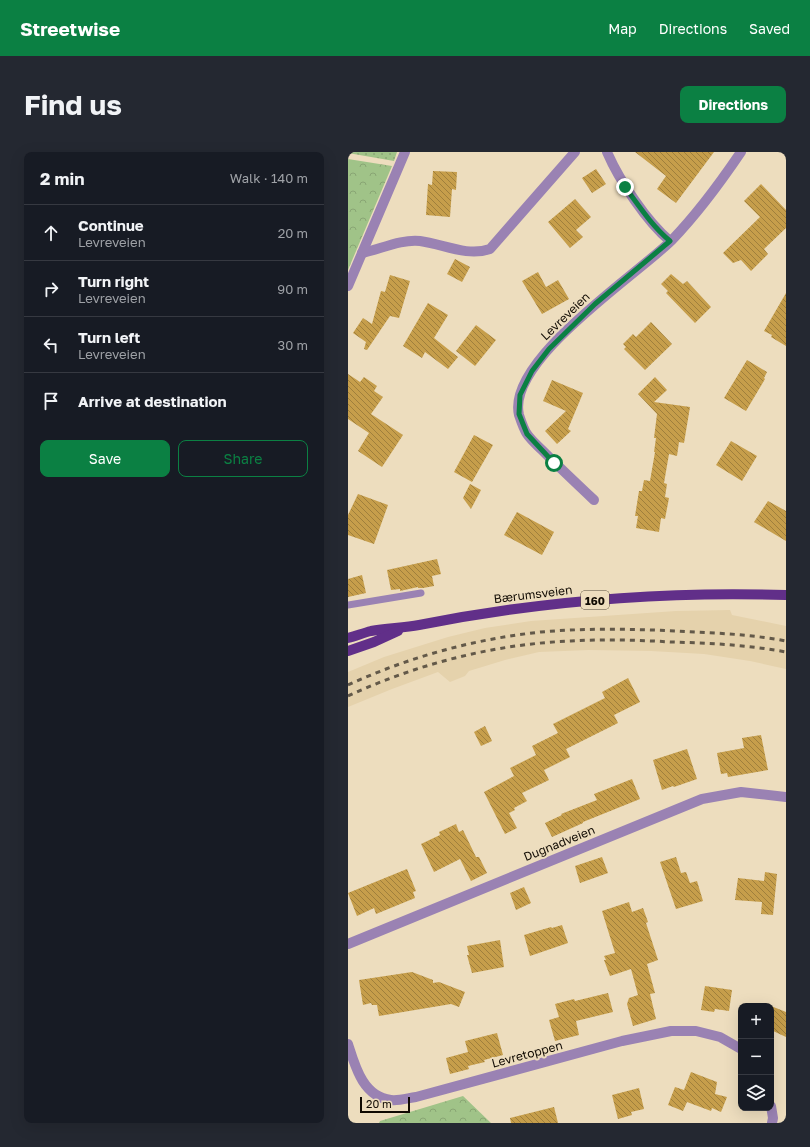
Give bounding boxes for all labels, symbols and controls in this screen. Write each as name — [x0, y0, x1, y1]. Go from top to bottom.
text: Streetwise — [20, 17, 120, 40]
text: Map — [608, 20, 637, 37]
text: Directions — [659, 20, 727, 37]
text: Saved — [749, 20, 790, 37]
button: Directions — [680, 86, 786, 123]
text: Find us — [24, 88, 122, 121]
text: 2 min — [40, 168, 84, 189]
text: Walk · 140 m — [230, 170, 308, 186]
route end — [616, 178, 634, 196]
text: Continue — [78, 216, 144, 234]
icon: ahead — [40, 222, 62, 244]
text: 20 m — [278, 225, 308, 241]
text: Levreveien — [78, 234, 146, 250]
text: Turn right — [78, 272, 149, 290]
icon: right — [40, 278, 62, 300]
text: 90 m — [277, 281, 308, 297]
street label: Levreveien — [537, 289, 593, 343]
text: Levreveien — [78, 290, 146, 306]
text: Turn left — [78, 328, 140, 346]
icon: left — [40, 334, 62, 356]
text: 30 m — [278, 337, 308, 353]
text: Levreveien — [78, 346, 146, 362]
icon: arrive — [40, 390, 62, 412]
text: Arrive at destination — [78, 392, 227, 410]
button: Save — [40, 440, 170, 477]
button: Share — [178, 440, 308, 477]
route start — [545, 454, 563, 472]
street label: Bærumsveien — [493, 582, 573, 606]
road number: 160 — [581, 591, 609, 609]
street label: Dugnadveien — [521, 822, 597, 864]
map controls — [738, 1003, 774, 1111]
button: + — [738, 1003, 774, 1039]
street label: Levretoppen — [490, 1037, 564, 1071]
button: − — [738, 1039, 774, 1075]
button: layers — [738, 1075, 774, 1111]
scale bar — [360, 1095, 410, 1114]
text: 20 m — [366, 1097, 392, 1110]

